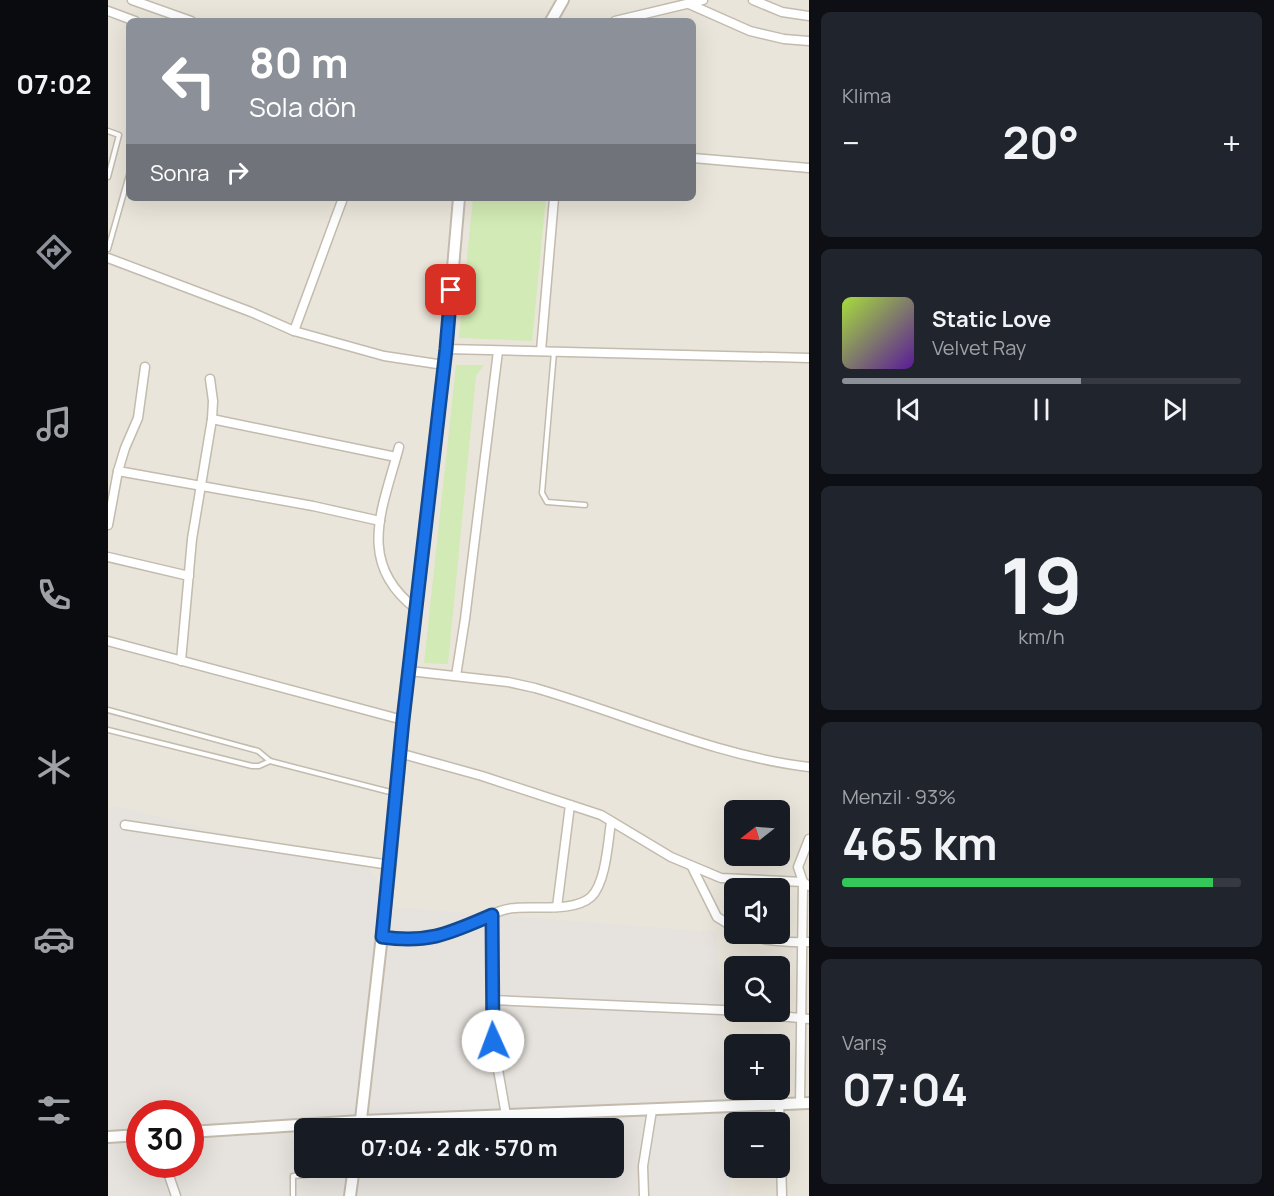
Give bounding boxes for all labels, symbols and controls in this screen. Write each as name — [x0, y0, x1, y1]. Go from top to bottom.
text: 80 m — [249, 33, 349, 91]
icon: left — [150, 42, 228, 120]
text: 07:02 — [16, 65, 92, 102]
text: Klima — [842, 82, 891, 109]
text: Sola dön — [249, 88, 356, 125]
text: 20° — [1003, 111, 1079, 173]
text: − — [842, 120, 860, 165]
text: + — [1222, 120, 1241, 165]
icon: right — [221, 156, 254, 189]
text: Sonra — [150, 158, 209, 188]
icon: directions — [33, 231, 75, 273]
pin — [425, 264, 476, 315]
icon: arrive — [434, 273, 467, 306]
text: Static Love — [932, 304, 1051, 334]
text: Velvet Ray — [932, 334, 1026, 361]
icon: previous — [892, 393, 925, 426]
icon: pause — [1025, 393, 1058, 426]
icon: next — [1158, 393, 1191, 426]
icon: music — [33, 403, 75, 445]
text: 19 — [1000, 531, 1083, 637]
icon: phone — [33, 574, 75, 616]
text: km/h — [1018, 623, 1065, 650]
icon: climate — [33, 746, 75, 788]
text: Menzil · 93% — [842, 783, 956, 810]
north arrow — [724, 800, 790, 866]
map controls — [724, 800, 790, 1178]
text: 465 km — [842, 812, 997, 874]
button: sound — [724, 878, 790, 944]
icon: car — [33, 918, 75, 960]
button: search — [724, 956, 790, 1022]
position arrow — [461, 1009, 525, 1073]
text: Varış — [842, 1029, 887, 1056]
button: + — [724, 1034, 790, 1100]
text: 07:04 — [842, 1058, 968, 1120]
icon: filters — [33, 1089, 75, 1131]
speed limit sign: 30 — [126, 1100, 204, 1178]
button: − — [724, 1112, 790, 1178]
text: 07:04 · 2 dk · 570 m — [360, 1133, 558, 1163]

